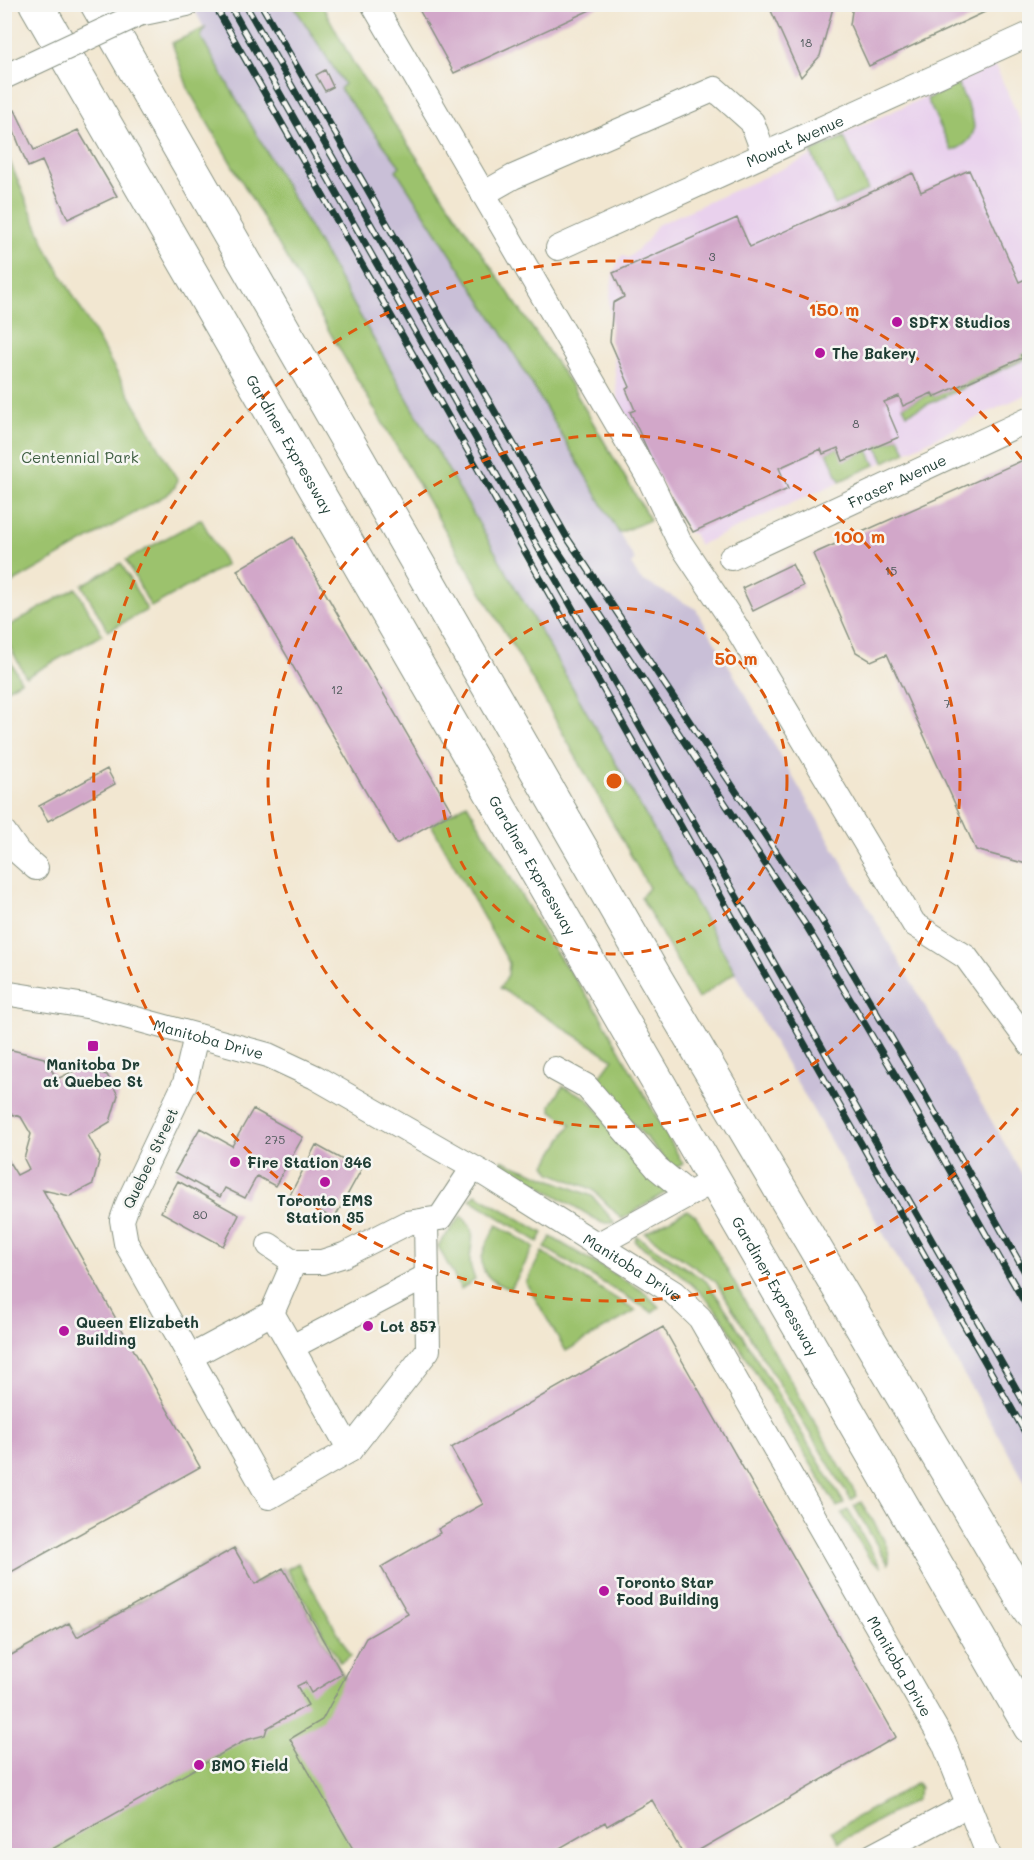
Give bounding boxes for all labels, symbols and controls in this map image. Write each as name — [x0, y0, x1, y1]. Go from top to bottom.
house number: 18 — [800, 34, 812, 50]
street label: Mowat Avenue — [743, 110, 847, 171]
house number: 3 — [708, 248, 716, 264]
text: 150 m — [809, 297, 859, 321]
place label: SDFX Studios — [909, 312, 1010, 332]
marker: SDFX Studios — [890, 315, 904, 329]
place label: The Bakery — [832, 343, 916, 363]
marker: The Bakery — [813, 346, 827, 360]
street label: Gardiner Expressway — [242, 371, 338, 518]
house number: 8 — [852, 415, 860, 431]
park label: Centennial Park — [21, 447, 139, 467]
street label: Fraser Avenue — [845, 449, 949, 512]
text: 100 m — [833, 524, 885, 548]
house number: 15 — [885, 562, 897, 578]
text: 50 m — [715, 646, 757, 670]
house number: 12 — [331, 681, 343, 697]
house number: 7 — [944, 695, 951, 711]
centre of rings — [604, 771, 624, 791]
street label: Gardiner Expressway — [485, 792, 581, 938]
street label: Manitoba Drive — [151, 1014, 266, 1063]
marker: Manitoba Dr at Quebec St — [86, 1039, 100, 1053]
place label: Manitoba Dr at Quebec St — [43, 1054, 143, 1091]
street label: Quebec Street — [118, 1104, 182, 1212]
house number: 275 — [265, 1131, 285, 1147]
place label: Fire Station 346 — [247, 1152, 372, 1172]
marker: Fire Station 346 — [228, 1155, 242, 1169]
marker: Toronto EMS Station 35 — [318, 1175, 332, 1189]
place label: Toronto EMS Station 35 — [277, 1190, 373, 1227]
house number: 80 — [193, 1206, 208, 1222]
street label: Gardiner Expressway — [727, 1213, 824, 1359]
street label: Manitoba Drive — [580, 1229, 687, 1306]
place label: Queen Elizabeth Building — [76, 1312, 199, 1349]
place label: Lot 857 — [380, 1316, 436, 1336]
marker: Lot 857 — [361, 1319, 375, 1333]
marker: Queen Elizabeth Building — [57, 1324, 71, 1338]
place label: Toronto Star Food Building — [616, 1572, 719, 1609]
marker: Toronto Star Food Building — [597, 1584, 611, 1598]
street label: Manitoba Drive — [863, 1612, 937, 1720]
place label: BMO Field — [211, 1755, 289, 1775]
marker: BMO Field — [192, 1758, 206, 1772]

